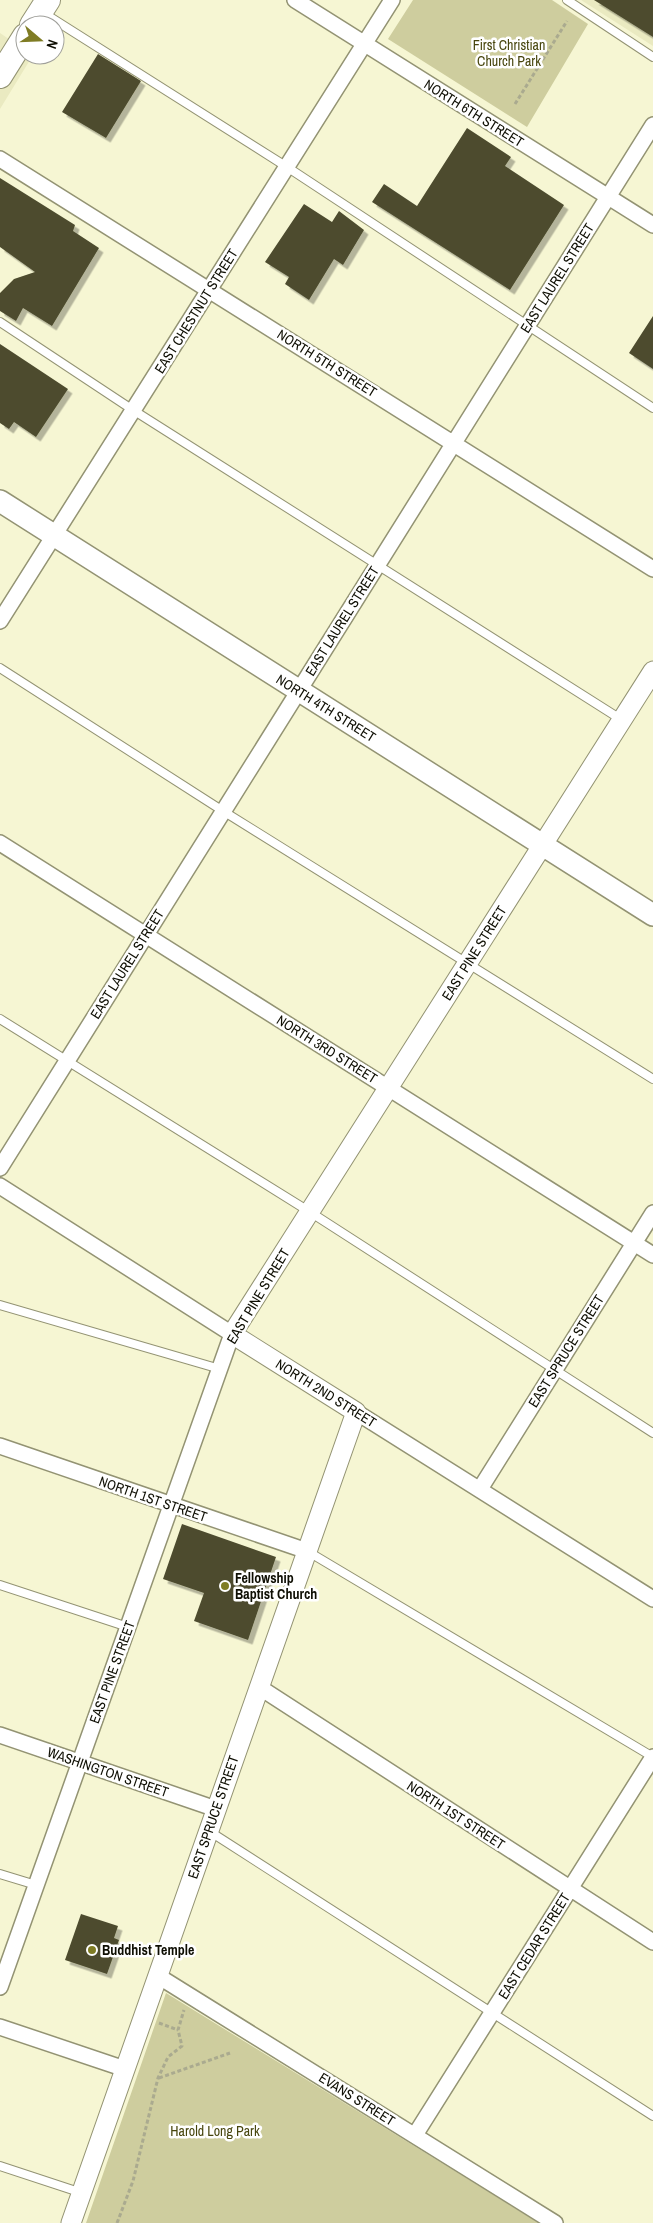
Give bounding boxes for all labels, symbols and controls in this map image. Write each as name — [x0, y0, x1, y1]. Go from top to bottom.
north arrow — [15, 15, 65, 65]
park label: First Christian Church Park — [473, 36, 545, 70]
text: N — [42, 37, 62, 51]
street label: NORTH 6TH STREET — [421, 75, 527, 151]
street label: EAST LAUREL STREET — [516, 220, 598, 336]
street label: EAST CHESTNUT STREET — [150, 245, 242, 377]
street label: NORTH 5TH STREET — [274, 325, 380, 401]
street label: EAST LAUREL STREET — [301, 563, 383, 679]
street label: NORTH 4TH STREET — [273, 670, 379, 746]
street label: EAST PINE STREET — [438, 902, 510, 1004]
street label: EAST LAUREL STREET — [86, 906, 168, 1022]
street label: NORTH 3RD STREET — [273, 1011, 381, 1087]
street label: EAST PINE STREET — [222, 1245, 294, 1347]
street label: EAST SPRUCE STREET — [524, 1291, 608, 1411]
street label: NORTH 2ND STREET — [272, 1355, 380, 1431]
street label: NORTH 1ST STREET — [97, 1472, 209, 1526]
place label: Fellowship Baptist Church — [235, 1569, 317, 1603]
marker: Fellowship Baptist Church — [219, 1580, 231, 1592]
street label: EAST PINE STREET — [85, 1618, 139, 1726]
street label: WASHINGTON STREET — [45, 1743, 171, 1801]
street label: EAST SPRUCE STREET — [183, 1753, 243, 1881]
street label: NORTH 1ST STREET — [404, 1777, 508, 1853]
street label: EAST CEDAR STREET — [494, 1890, 574, 2002]
place label: Buddhist Temple — [102, 1941, 194, 1959]
marker: Buddhist Temple — [86, 1944, 98, 1956]
street label: EVANS STREET — [316, 2068, 398, 2130]
park label: Harold Long Park — [170, 2122, 260, 2140]

